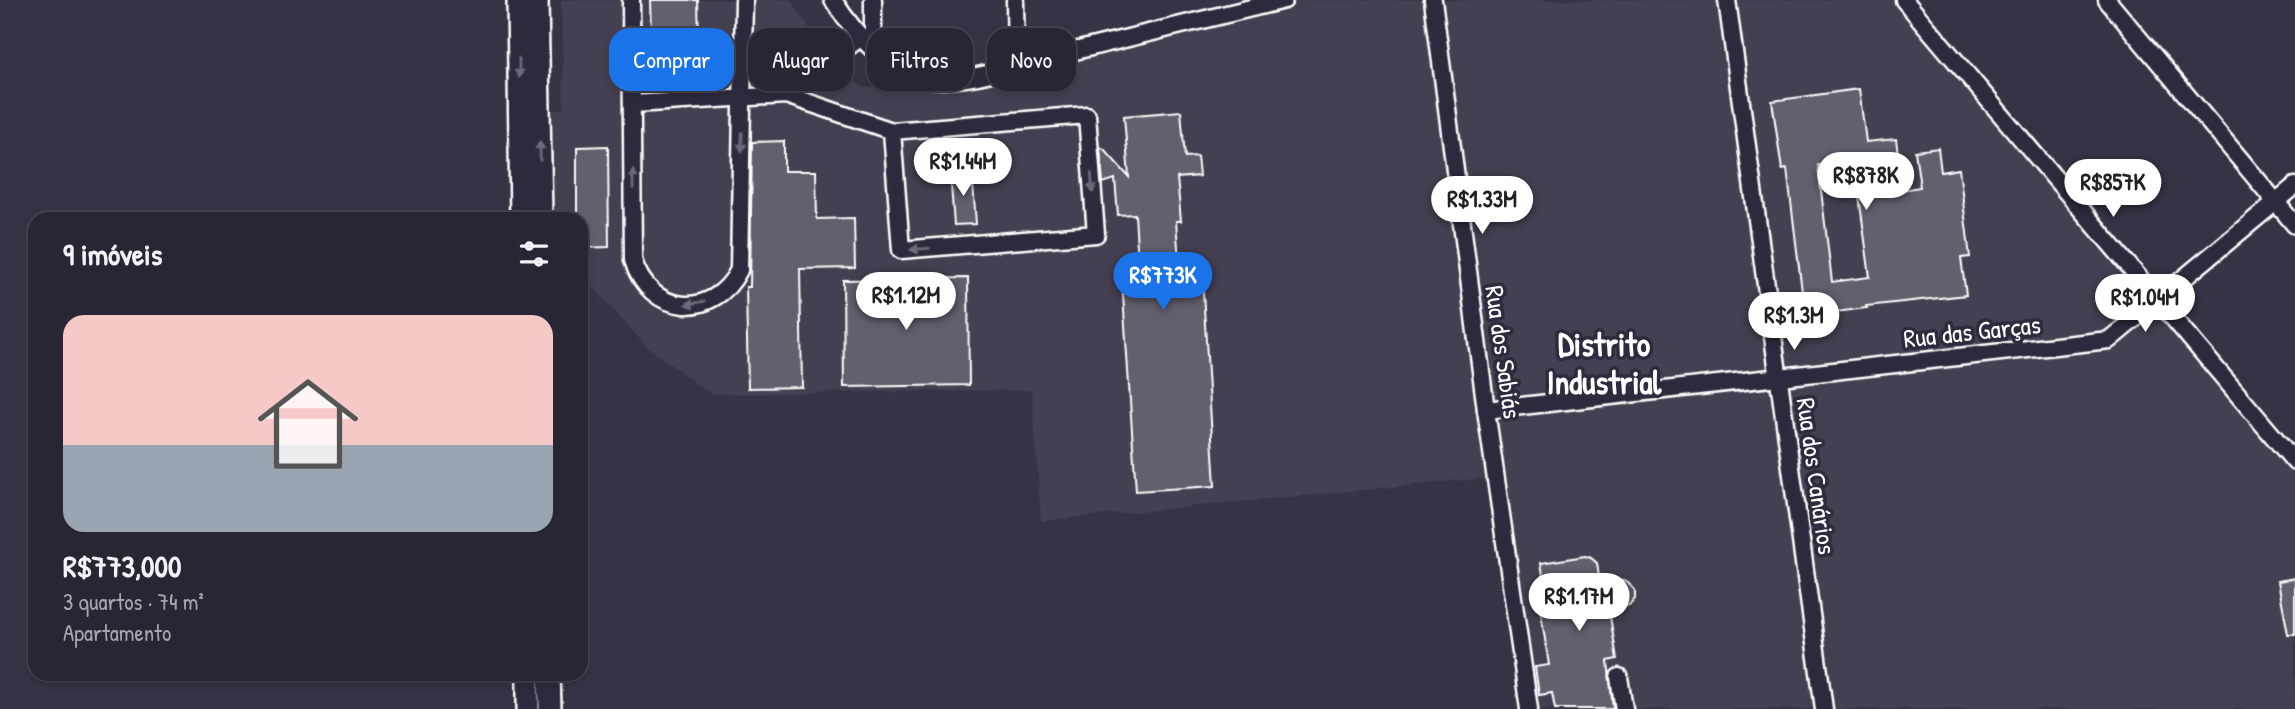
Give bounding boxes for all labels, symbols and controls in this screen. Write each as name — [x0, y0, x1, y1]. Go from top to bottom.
chip: Comprar — [609, 28, 734, 91]
chip: Alugar — [748, 28, 853, 91]
chip: Filtros — [867, 28, 973, 91]
chip: Novo — [987, 28, 1076, 91]
one-way arrow — [513, 57, 525, 79]
one-way arrow — [736, 131, 748, 153]
pin: R$1.44M — [898, 138, 1028, 198]
one-way arrow — [534, 139, 546, 161]
text: R$1.44M — [930, 145, 996, 176]
pin: R$878K — [1809, 152, 1923, 212]
text: R$878K — [1833, 159, 1899, 190]
pin: R$857K — [2056, 160, 2170, 219]
text: R$857K — [2080, 166, 2146, 197]
one-way arrow — [627, 168, 639, 190]
one-way arrow — [1087, 172, 1098, 194]
pin: R$1.33M — [1417, 176, 1547, 236]
text: R$1.33M — [1447, 183, 1517, 214]
text: 9 imóveis — [63, 234, 162, 274]
icon: filters — [515, 235, 553, 273]
one-way arrow — [909, 244, 931, 255]
pin: R$773K — [1106, 252, 1220, 312]
text: R$773K — [1129, 259, 1197, 290]
pin: R$1.12M — [841, 272, 971, 332]
pin: R$1.04M — [2080, 274, 2210, 334]
text: R$1.12M — [872, 279, 940, 310]
text: R$1.04M — [2111, 281, 2179, 312]
street label: Rua dos Sabiás — [1477, 283, 1531, 421]
pin: R$1.3M — [1737, 292, 1851, 352]
one-way arrow — [684, 298, 706, 309]
text: R$1.3M — [1764, 299, 1824, 330]
street label: Rua das Garças — [1902, 306, 2042, 356]
district label: Distrito Industrial — [1547, 322, 1663, 404]
icon: home — [245, 361, 371, 487]
street label: Rua dos Canários — [1789, 395, 1845, 557]
text: R$773,000 — [63, 546, 181, 586]
pin: R$1.17M — [1514, 574, 1644, 633]
text: R$1.17M — [1545, 580, 1613, 611]
text: 3 quartos · 74 m² — [63, 586, 204, 617]
text: Apartamento — [63, 617, 171, 648]

